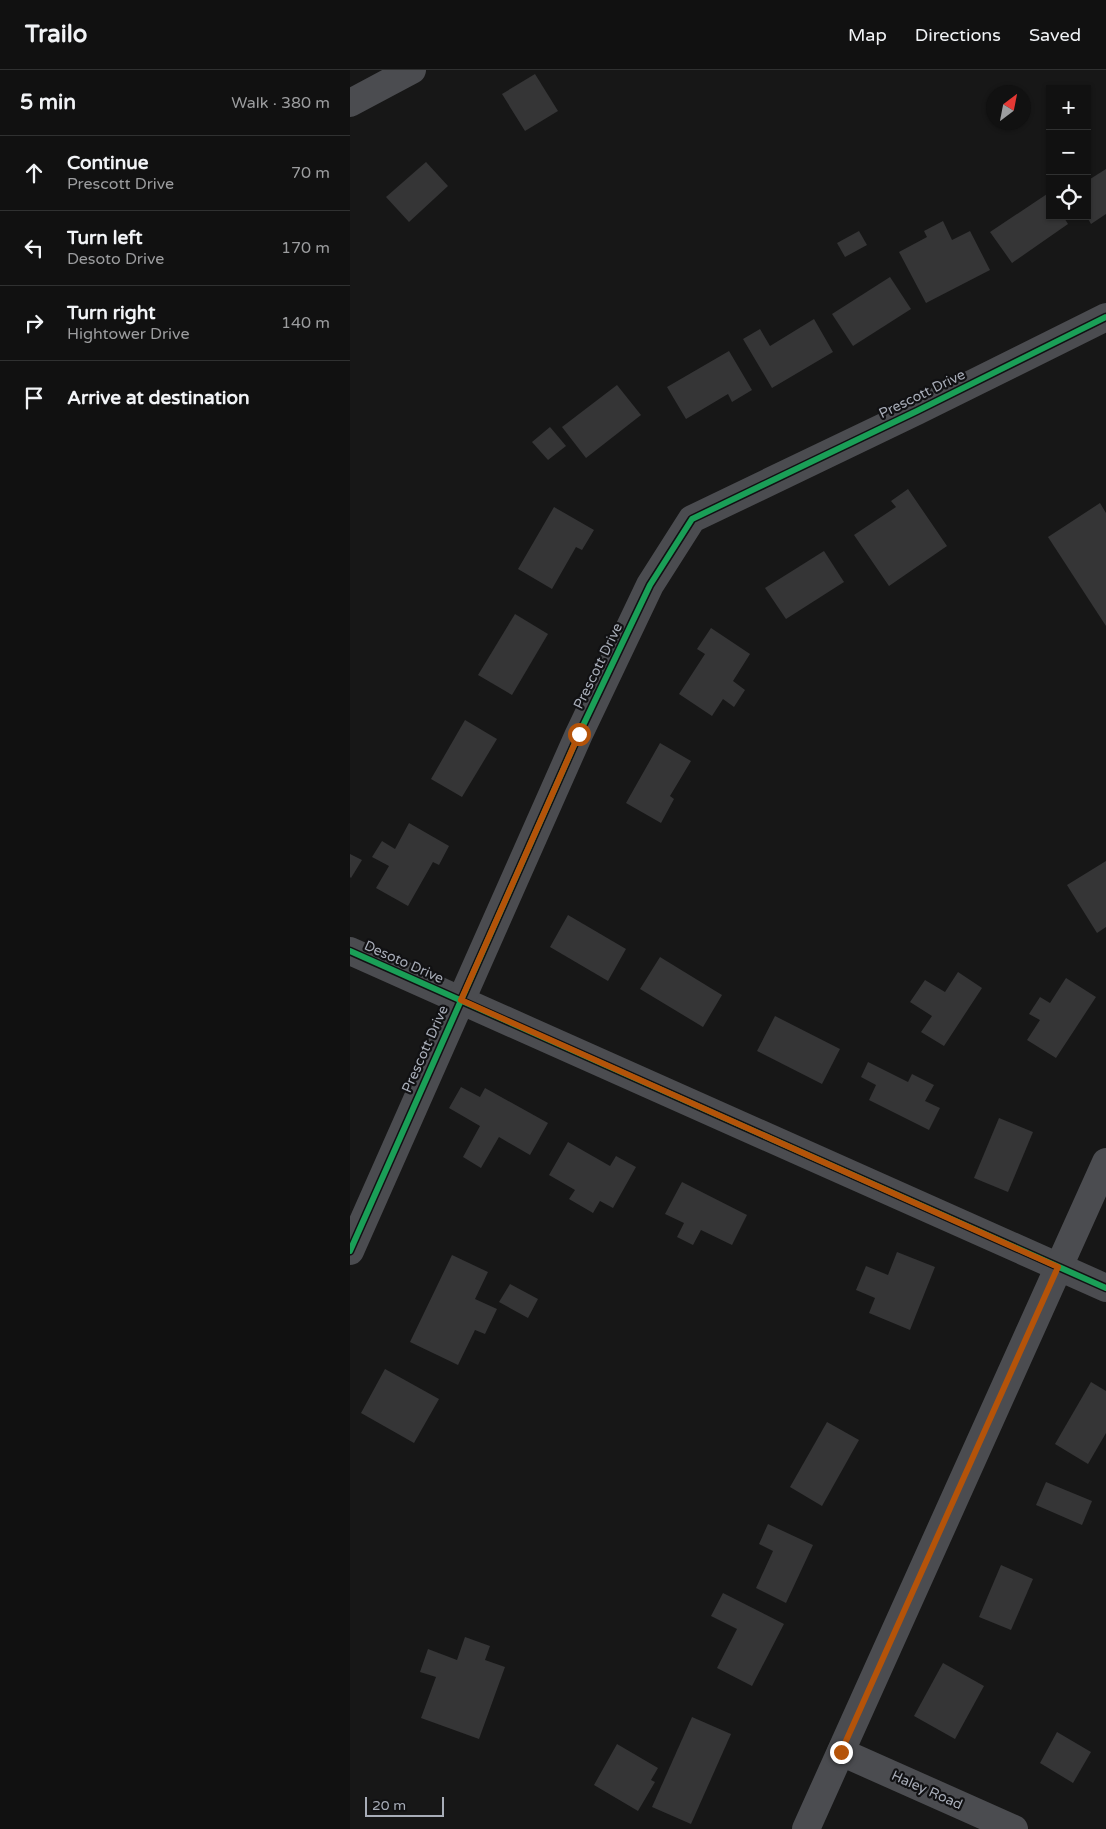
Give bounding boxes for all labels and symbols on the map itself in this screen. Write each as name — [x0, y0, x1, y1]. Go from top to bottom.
north arrow — [986, 85, 1031, 130]
street label: Prescott Drive — [876, 366, 968, 422]
street label: Prescott Drive — [570, 620, 626, 712]
route start — [568, 723, 591, 746]
street label: Desoto Drive — [362, 937, 446, 987]
street label: Prescott Drive — [398, 1003, 452, 1095]
route end — [830, 1741, 853, 1764]
street label: Haley Road — [889, 1767, 965, 1813]
scale bar — [365, 1794, 444, 1817]

